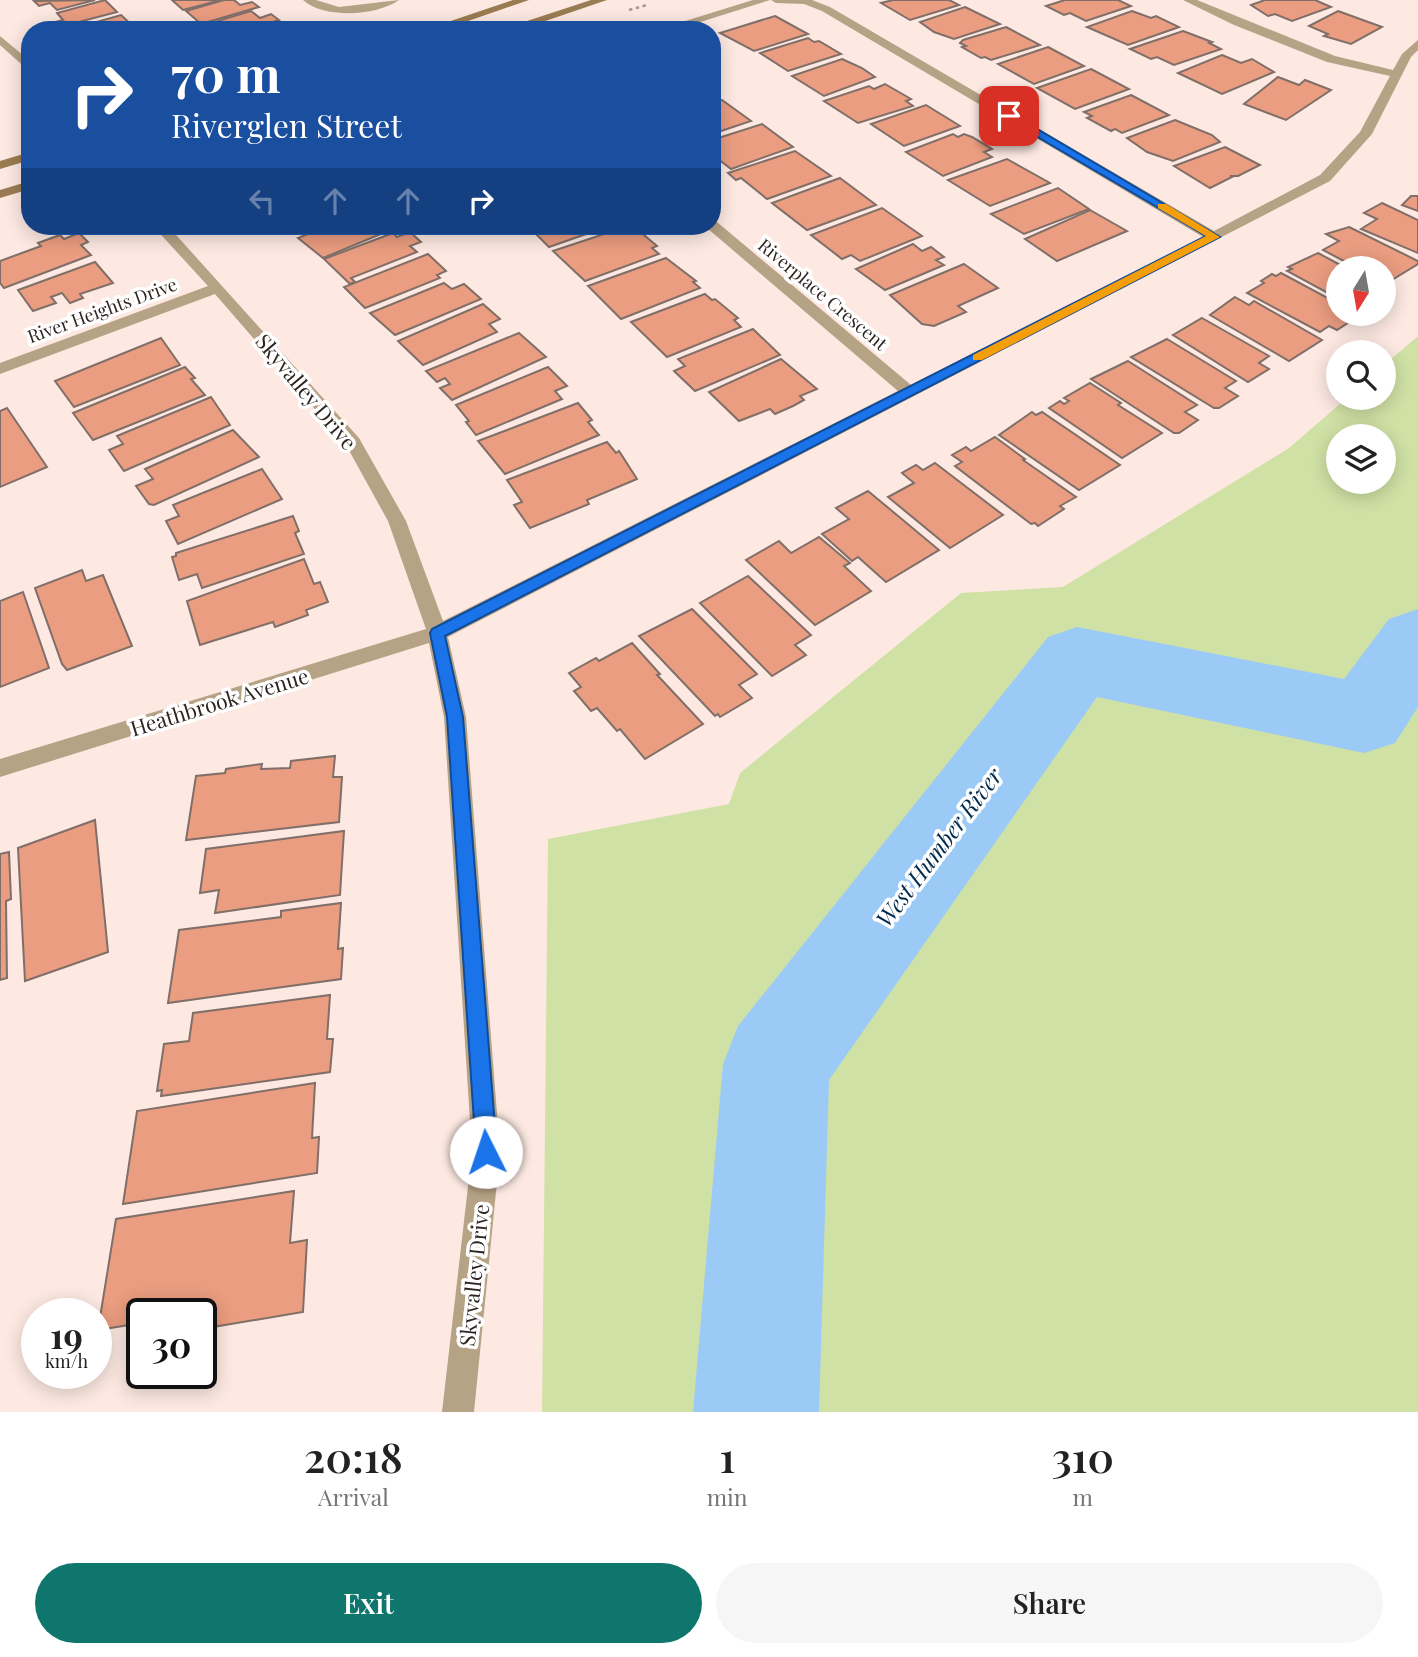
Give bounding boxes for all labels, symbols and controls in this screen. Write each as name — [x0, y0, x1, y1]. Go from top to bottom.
text: 70 m — [171, 40, 281, 105]
icon: right — [56, 49, 147, 140]
pin — [979, 86, 1039, 146]
icon: arrive — [990, 97, 1028, 135]
text: Riverglen Street — [171, 103, 402, 146]
icon: left — [243, 182, 281, 220]
icon: ahead — [316, 182, 354, 220]
icon: ahead — [389, 182, 427, 220]
icon: right — [462, 182, 500, 220]
street label: Riverplace Crescent — [753, 233, 893, 356]
north arrow — [1326, 256, 1396, 326]
map controls — [1326, 256, 1396, 494]
street label: River Heights Drive — [24, 272, 180, 348]
street label: Skyvalley Drive — [250, 327, 364, 455]
button: search — [1326, 340, 1396, 410]
button: layers — [1326, 424, 1396, 494]
street label: Heathbrook Avenue — [126, 661, 312, 741]
water label: West Humber River — [868, 760, 1009, 933]
position arrow — [449, 1115, 523, 1189]
street label: Skyvalley Drive — [452, 1202, 494, 1348]
speed limit sign: 30 — [126, 1298, 217, 1389]
text: 19 — [50, 1311, 83, 1358]
text: km/h — [45, 1349, 88, 1373]
text: 20:18 — [304, 1428, 403, 1484]
text: 1 — [719, 1428, 735, 1484]
text: 310 — [1052, 1428, 1114, 1484]
text: Arrival — [318, 1481, 389, 1512]
text: min — [707, 1481, 748, 1512]
text: m — [1073, 1481, 1093, 1512]
button: Exit — [35, 1563, 702, 1643]
button: Share — [716, 1563, 1383, 1643]

